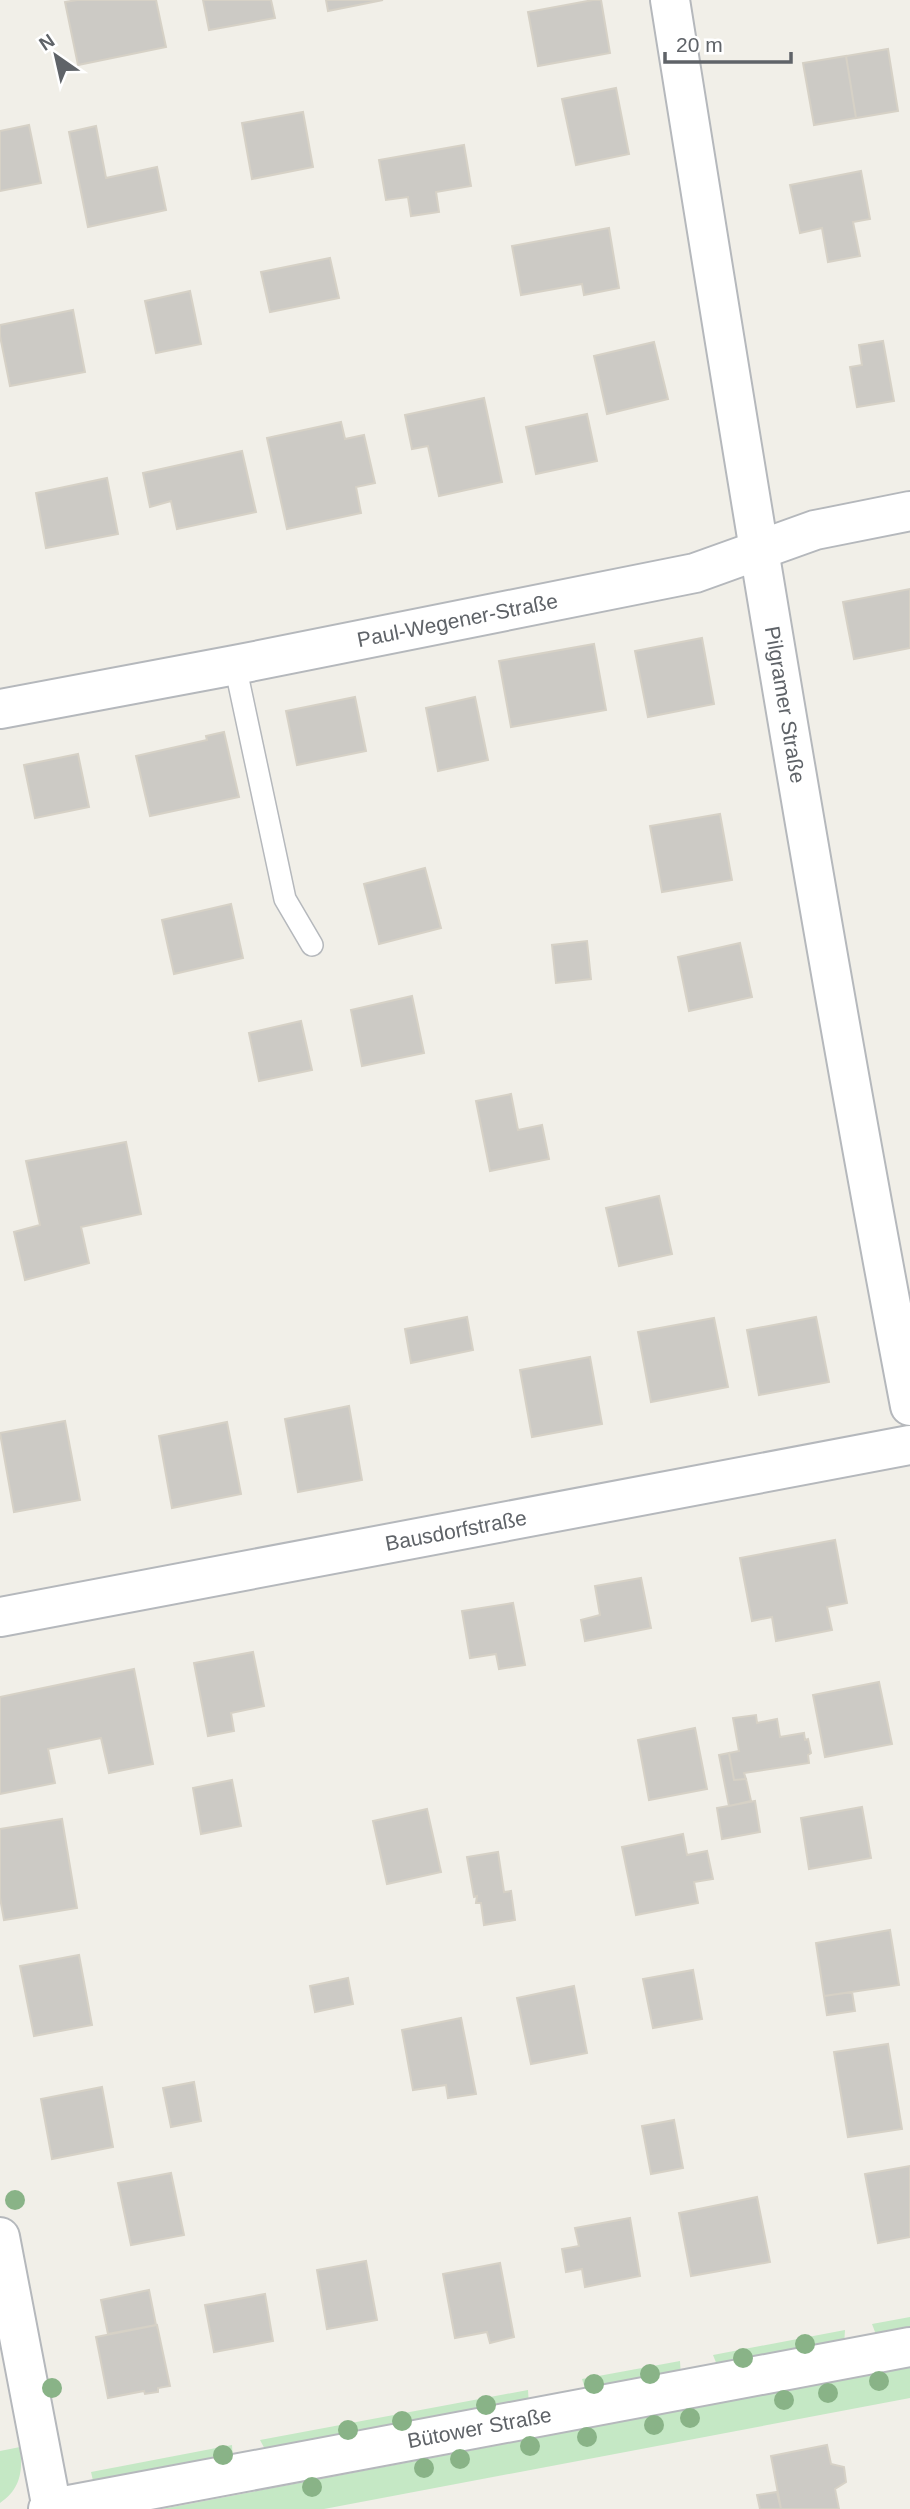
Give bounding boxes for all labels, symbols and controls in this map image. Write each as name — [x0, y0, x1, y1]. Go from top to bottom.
north arrow — [21, 21, 91, 91]
scale bar — [665, 21, 791, 65]
text: N — [35, 30, 58, 55]
text: 20 m — [676, 33, 723, 56]
street label: Paul-Wegener-Straße — [355, 589, 560, 651]
street label: Pilgramer Straße — [761, 624, 810, 785]
street label: Bausdorfstraße — [383, 1506, 529, 1555]
street label: Bütower Straße — [405, 2403, 553, 2452]

